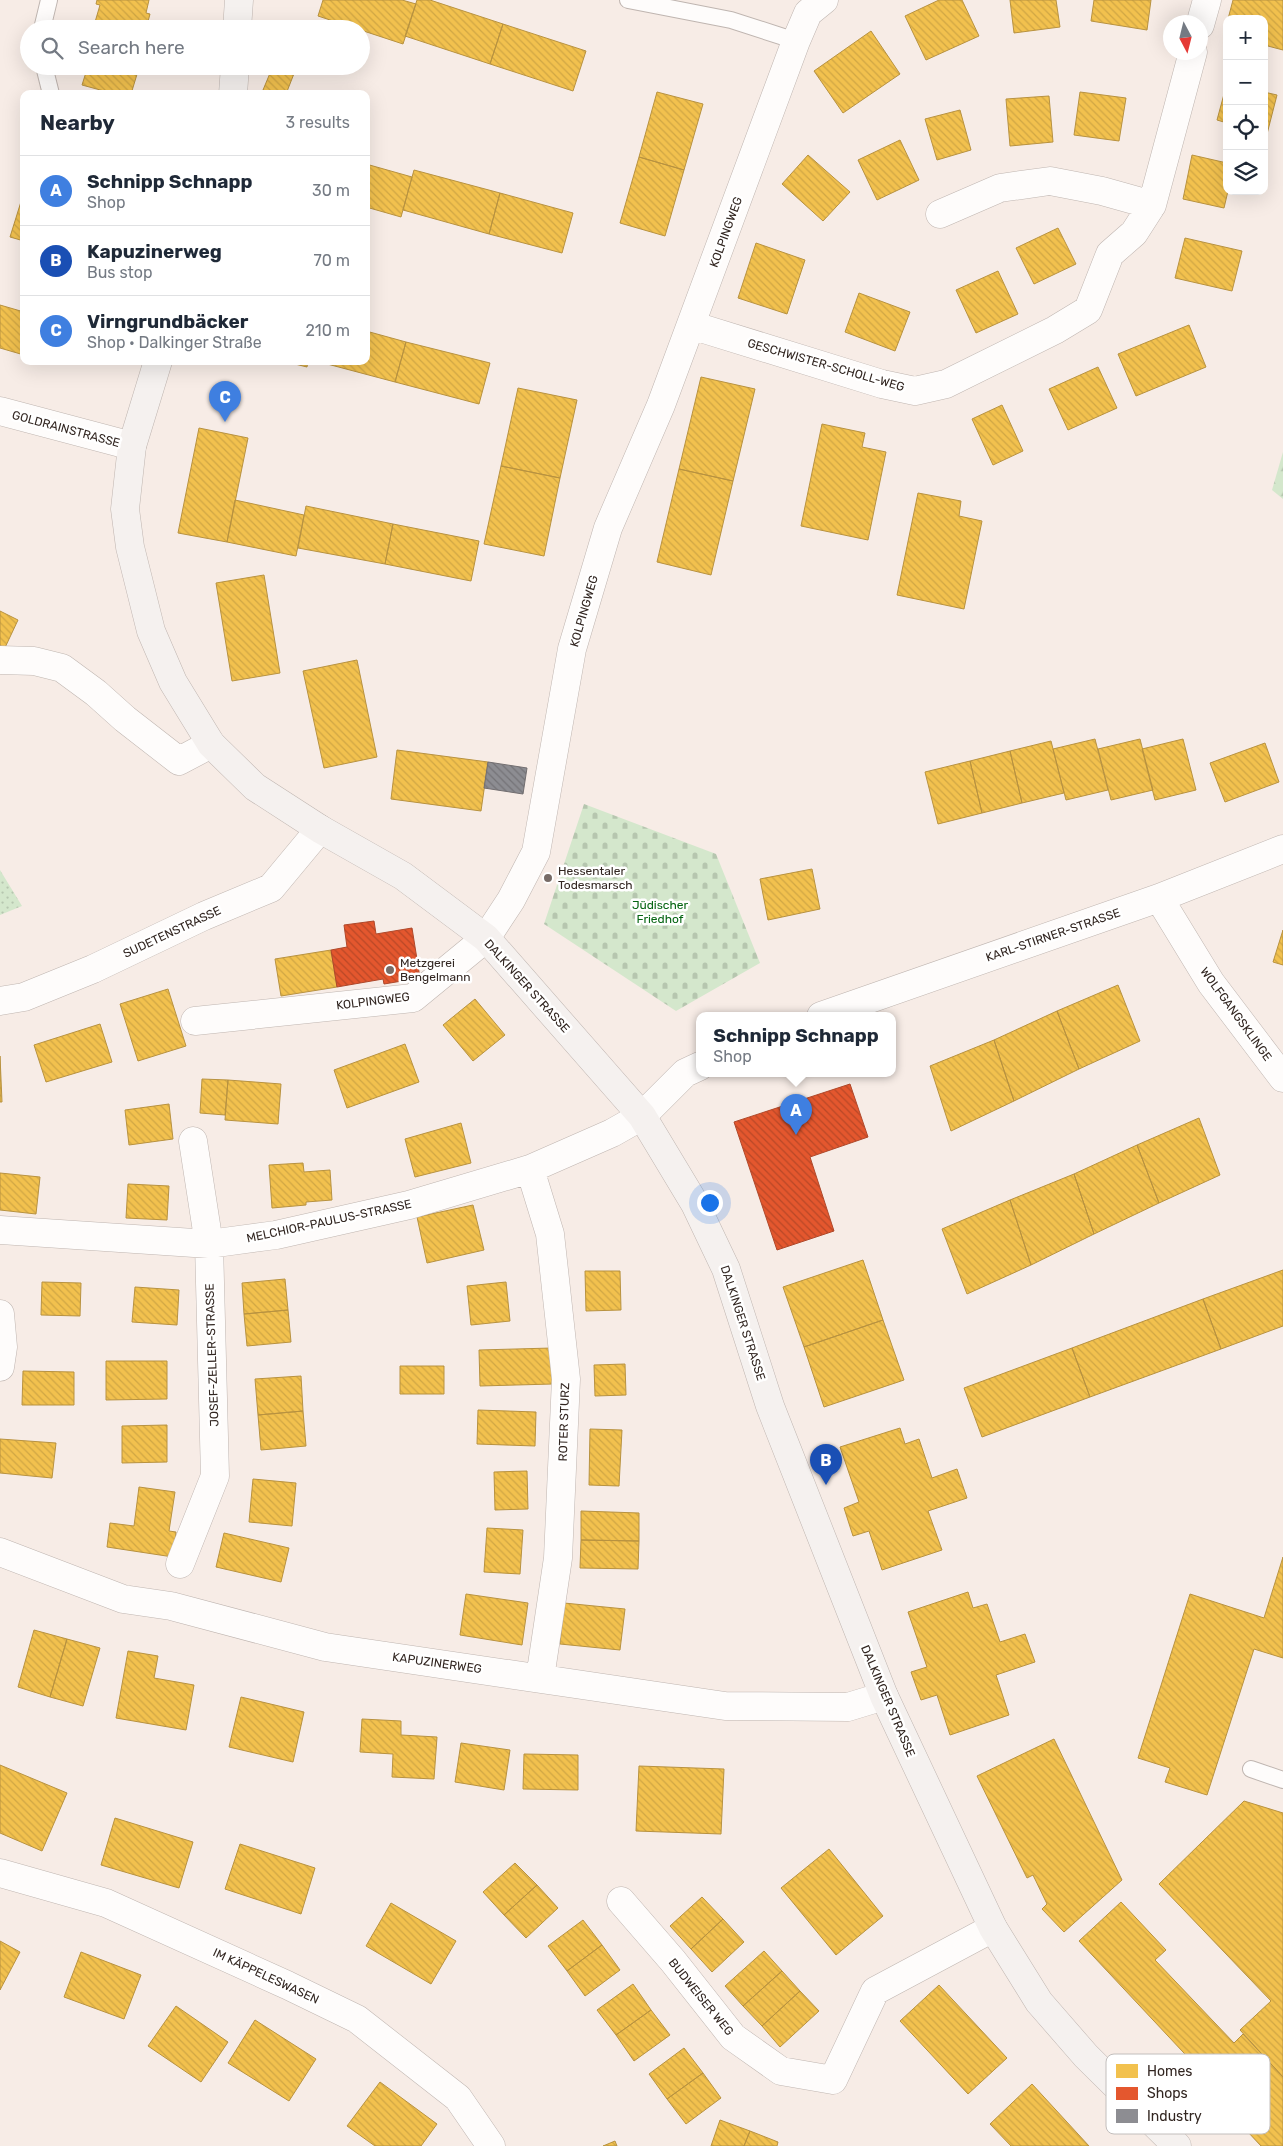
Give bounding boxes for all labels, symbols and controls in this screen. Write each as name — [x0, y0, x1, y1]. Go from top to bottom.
north arrow — [1163, 15, 1208, 60]
map controls — [1223, 15, 1268, 195]
button: + — [1223, 15, 1268, 60]
search box — [20, 20, 370, 75]
icon: search — [38, 34, 66, 62]
text: Search here — [78, 36, 185, 59]
button: − — [1223, 60, 1268, 105]
button: locate — [1223, 105, 1268, 150]
text: Nearby — [40, 110, 115, 135]
text: 3 results — [285, 113, 350, 132]
button: layers — [1223, 150, 1268, 195]
text: Schnipp Schnapp — [87, 170, 252, 193]
text: A — [50, 181, 62, 200]
text: 30 m — [312, 181, 350, 200]
text: Shop — [87, 193, 125, 212]
street label: KOLPINGWEG — [707, 195, 745, 269]
text: Kapuzinerweg — [87, 240, 222, 263]
text: B — [50, 251, 62, 270]
text: 70 m — [313, 251, 350, 270]
text: Bus stop — [87, 263, 153, 282]
text: Virngrundbäcker — [87, 310, 248, 333]
text: C — [50, 321, 62, 340]
text: 210 m — [305, 321, 350, 340]
text: Shop · Dalkinger Straße — [87, 333, 262, 352]
street label: GESCHWISTER-SCHOLL-WEG — [746, 336, 906, 394]
pin: C — [209, 381, 241, 422]
street label: GOLDRAINSTRASSE — [11, 408, 121, 450]
street label: KOLPINGWEG — [567, 573, 601, 649]
place label: Hessentaler Todesmarsch — [558, 864, 633, 892]
marker: Hessentaler Todesmarsch — [542, 872, 554, 884]
park label: Jüdischer Friedhof — [632, 898, 689, 926]
street label: SUDETENSTRASSE — [121, 903, 223, 961]
street label: KARL-STIRNER-STRASSE — [984, 905, 1122, 965]
street label: DALKINGER STRASSE — [482, 937, 572, 1035]
place label: Metzgerei Bengelmann — [400, 956, 471, 984]
marker: Metzgerei Bengelmann — [384, 964, 396, 976]
street label: WOLFGANGSKLINGE — [1197, 964, 1275, 1064]
street label: KOLPINGWEG — [335, 990, 411, 1012]
popup — [696, 1012, 896, 1077]
text: Schnipp Schnapp — [713, 1024, 879, 1047]
text: Shop — [713, 1047, 752, 1066]
pin: A — [780, 1094, 812, 1135]
your location — [697, 1190, 723, 1216]
street label: MELCHIOR-PAULUS-STRASSE — [245, 1197, 413, 1245]
street label: DALKINGER STRASSE — [718, 1264, 768, 1382]
street label: JOSEF-ZELLER-STRASSE — [203, 1283, 221, 1427]
street label: ROTER STURZ — [556, 1382, 572, 1462]
pin: B — [810, 1444, 842, 1485]
street label: DALKINGER STRASSE — [858, 1643, 918, 1759]
street label: KAPUZINERWEG — [391, 1650, 483, 1676]
street label: IM KÄPPELESWASEN — [211, 1945, 321, 2007]
street label: BUDWEISER WEG — [666, 1956, 736, 2038]
legend — [1106, 2054, 1270, 2134]
text: Homes — [1147, 2063, 1192, 2080]
text: Shops — [1147, 2085, 1188, 2102]
text: Industry — [1147, 2108, 1202, 2125]

